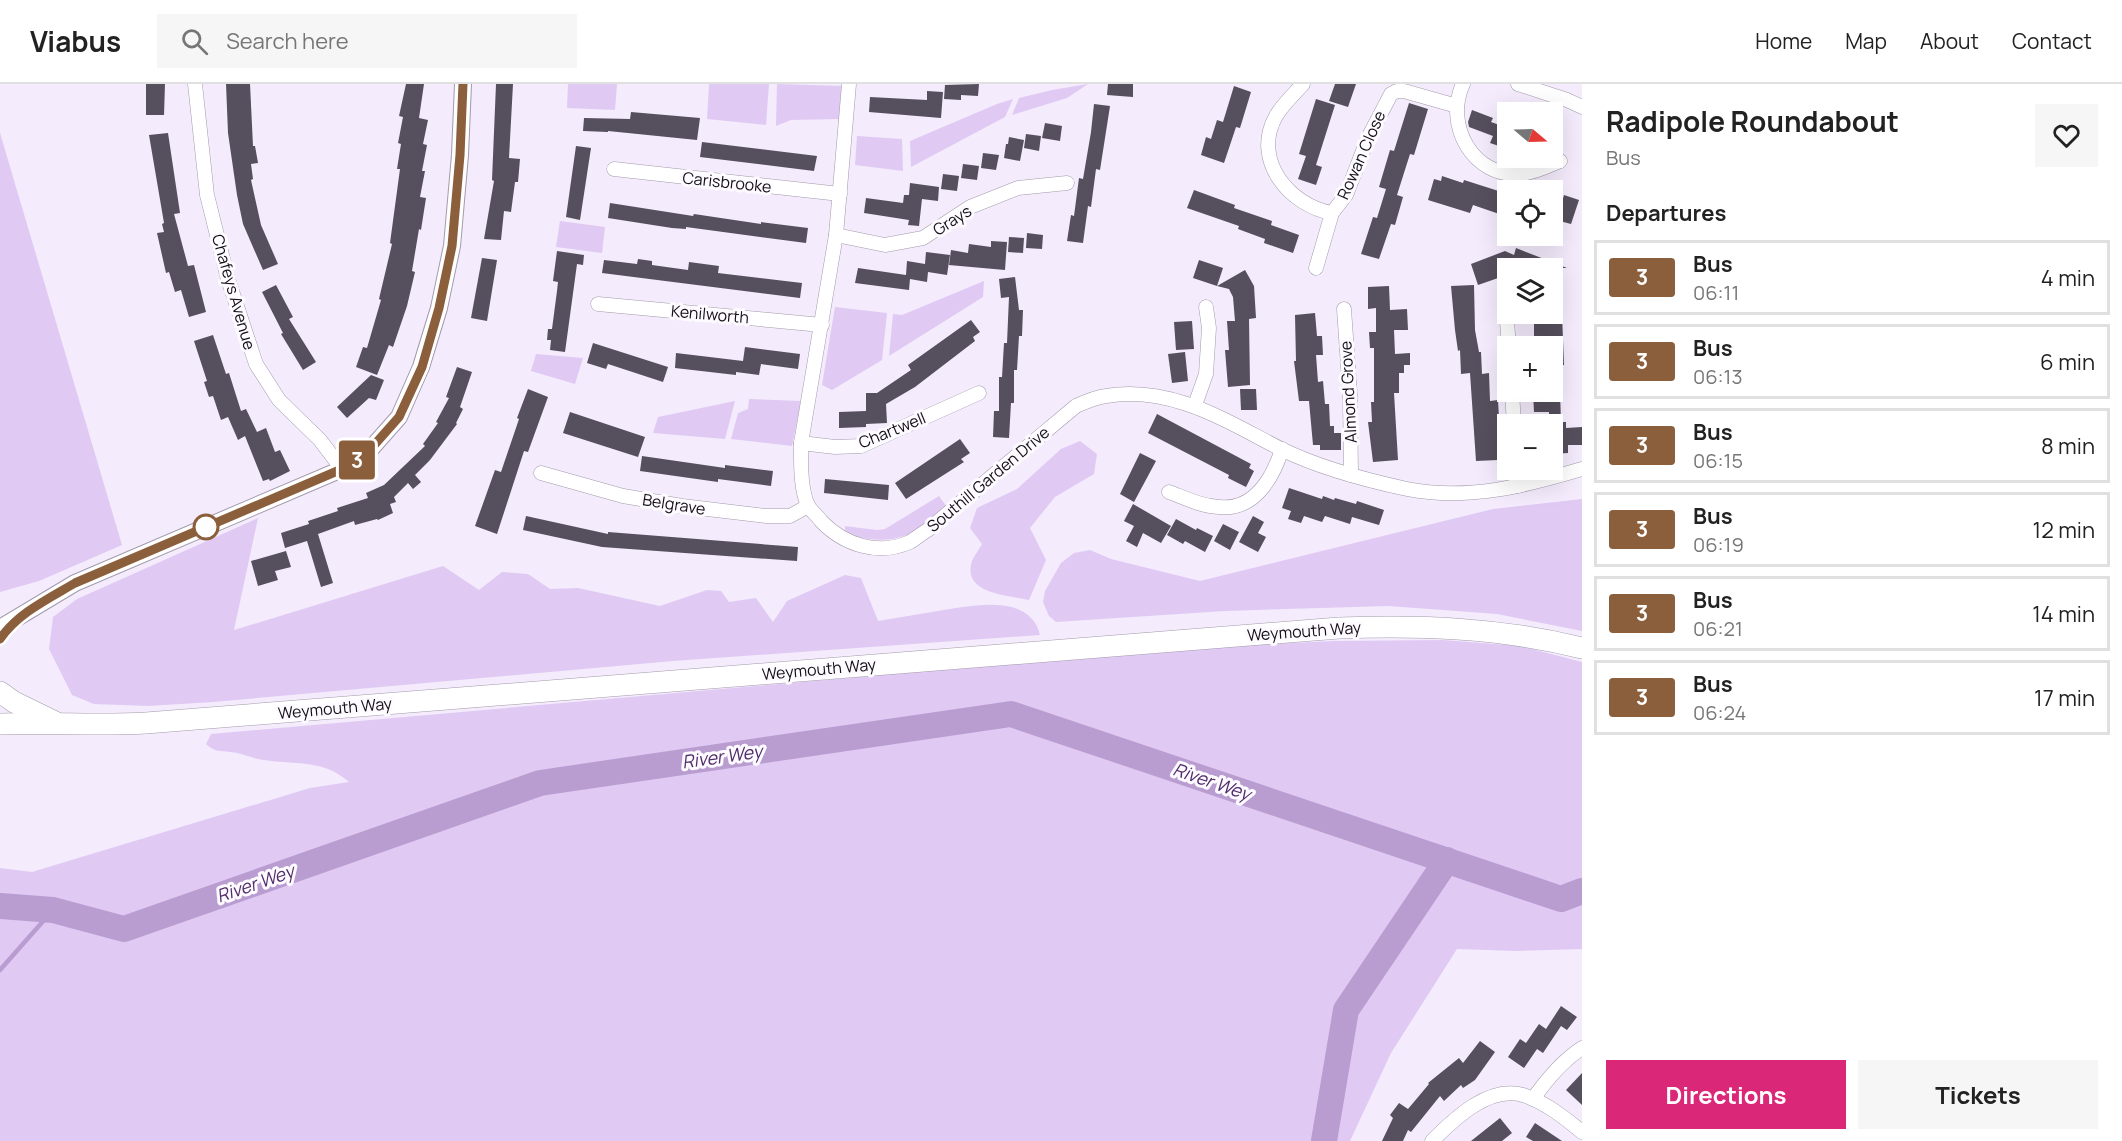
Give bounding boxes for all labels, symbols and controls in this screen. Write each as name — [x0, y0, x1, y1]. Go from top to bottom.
search box — [157, 14, 577, 68]
text: Viabus — [30, 22, 121, 60]
icon: search — [178, 25, 211, 58]
text: Search here — [226, 26, 349, 56]
text: Home — [1755, 27, 1812, 55]
text: Map — [1845, 27, 1887, 55]
text: About — [1920, 27, 1979, 55]
text: Contact — [2012, 27, 2092, 55]
north arrow — [1497, 102, 1563, 168]
map controls — [1497, 102, 1563, 480]
text: Radipole Roundabout — [1606, 102, 1899, 140]
button: heart — [2035, 104, 2098, 167]
street label: Rowan Close — [1332, 107, 1390, 203]
text: Bus — [1606, 144, 1641, 171]
street label: Carisbrooke — [681, 166, 773, 198]
button: locate — [1497, 180, 1563, 246]
text: Departures — [1606, 198, 1726, 228]
street label: Grays — [928, 200, 976, 240]
street label: Chafeys Avenue — [207, 232, 261, 352]
text: Bus — [1693, 249, 1733, 279]
button: layers — [1497, 258, 1563, 324]
text: 3 — [1636, 263, 1648, 291]
text: 4 min — [2041, 263, 2095, 293]
text: 06:11 — [1693, 279, 1739, 306]
street label: Kenilworth — [670, 300, 750, 328]
text: Bus — [1693, 333, 1733, 363]
button: + — [1497, 336, 1563, 402]
street label: Almond Grove — [1334, 340, 1362, 444]
text: 3 — [1636, 347, 1648, 375]
text: 6 min — [2040, 347, 2095, 377]
text: 06:13 — [1693, 363, 1742, 390]
street label: Chartwell — [855, 407, 929, 453]
button: − — [1497, 414, 1563, 480]
text: Bus — [1693, 417, 1733, 447]
street label: Southill Garden Drive — [922, 421, 1054, 537]
text: 3 — [1636, 431, 1648, 459]
text: 8 min — [2041, 431, 2095, 461]
line badge: 3 — [338, 440, 376, 479]
text: 3 — [351, 446, 363, 474]
text: 06:15 — [1693, 447, 1743, 474]
street label: Belgrave — [641, 488, 707, 520]
text: Bus — [1693, 501, 1733, 531]
unlabelled marker — [193, 514, 219, 540]
text: 3 — [1636, 515, 1648, 543]
text: 12 min — [2033, 515, 2095, 545]
text: 06:19 — [1693, 531, 1744, 558]
text: Bus — [1693, 585, 1733, 615]
text: 3 — [1636, 599, 1648, 627]
text: 14 min — [2032, 599, 2095, 629]
text: 06:21 — [1693, 615, 1743, 642]
street label: Weymouth Way — [1246, 616, 1362, 646]
street label: Weymouth Way — [761, 653, 877, 685]
text: Bus — [1693, 669, 1733, 699]
text: 3 — [1636, 683, 1648, 711]
text: 17 min — [2034, 683, 2095, 713]
street label: Weymouth Way — [277, 692, 393, 724]
text: 06:24 — [1693, 699, 1746, 726]
water label: River Wey — [680, 738, 766, 773]
water label: River Wey — [1170, 757, 1256, 806]
water label: River Wey — [213, 858, 299, 907]
button: Directions — [1606, 1060, 1846, 1129]
button: Tickets — [1858, 1060, 2098, 1129]

